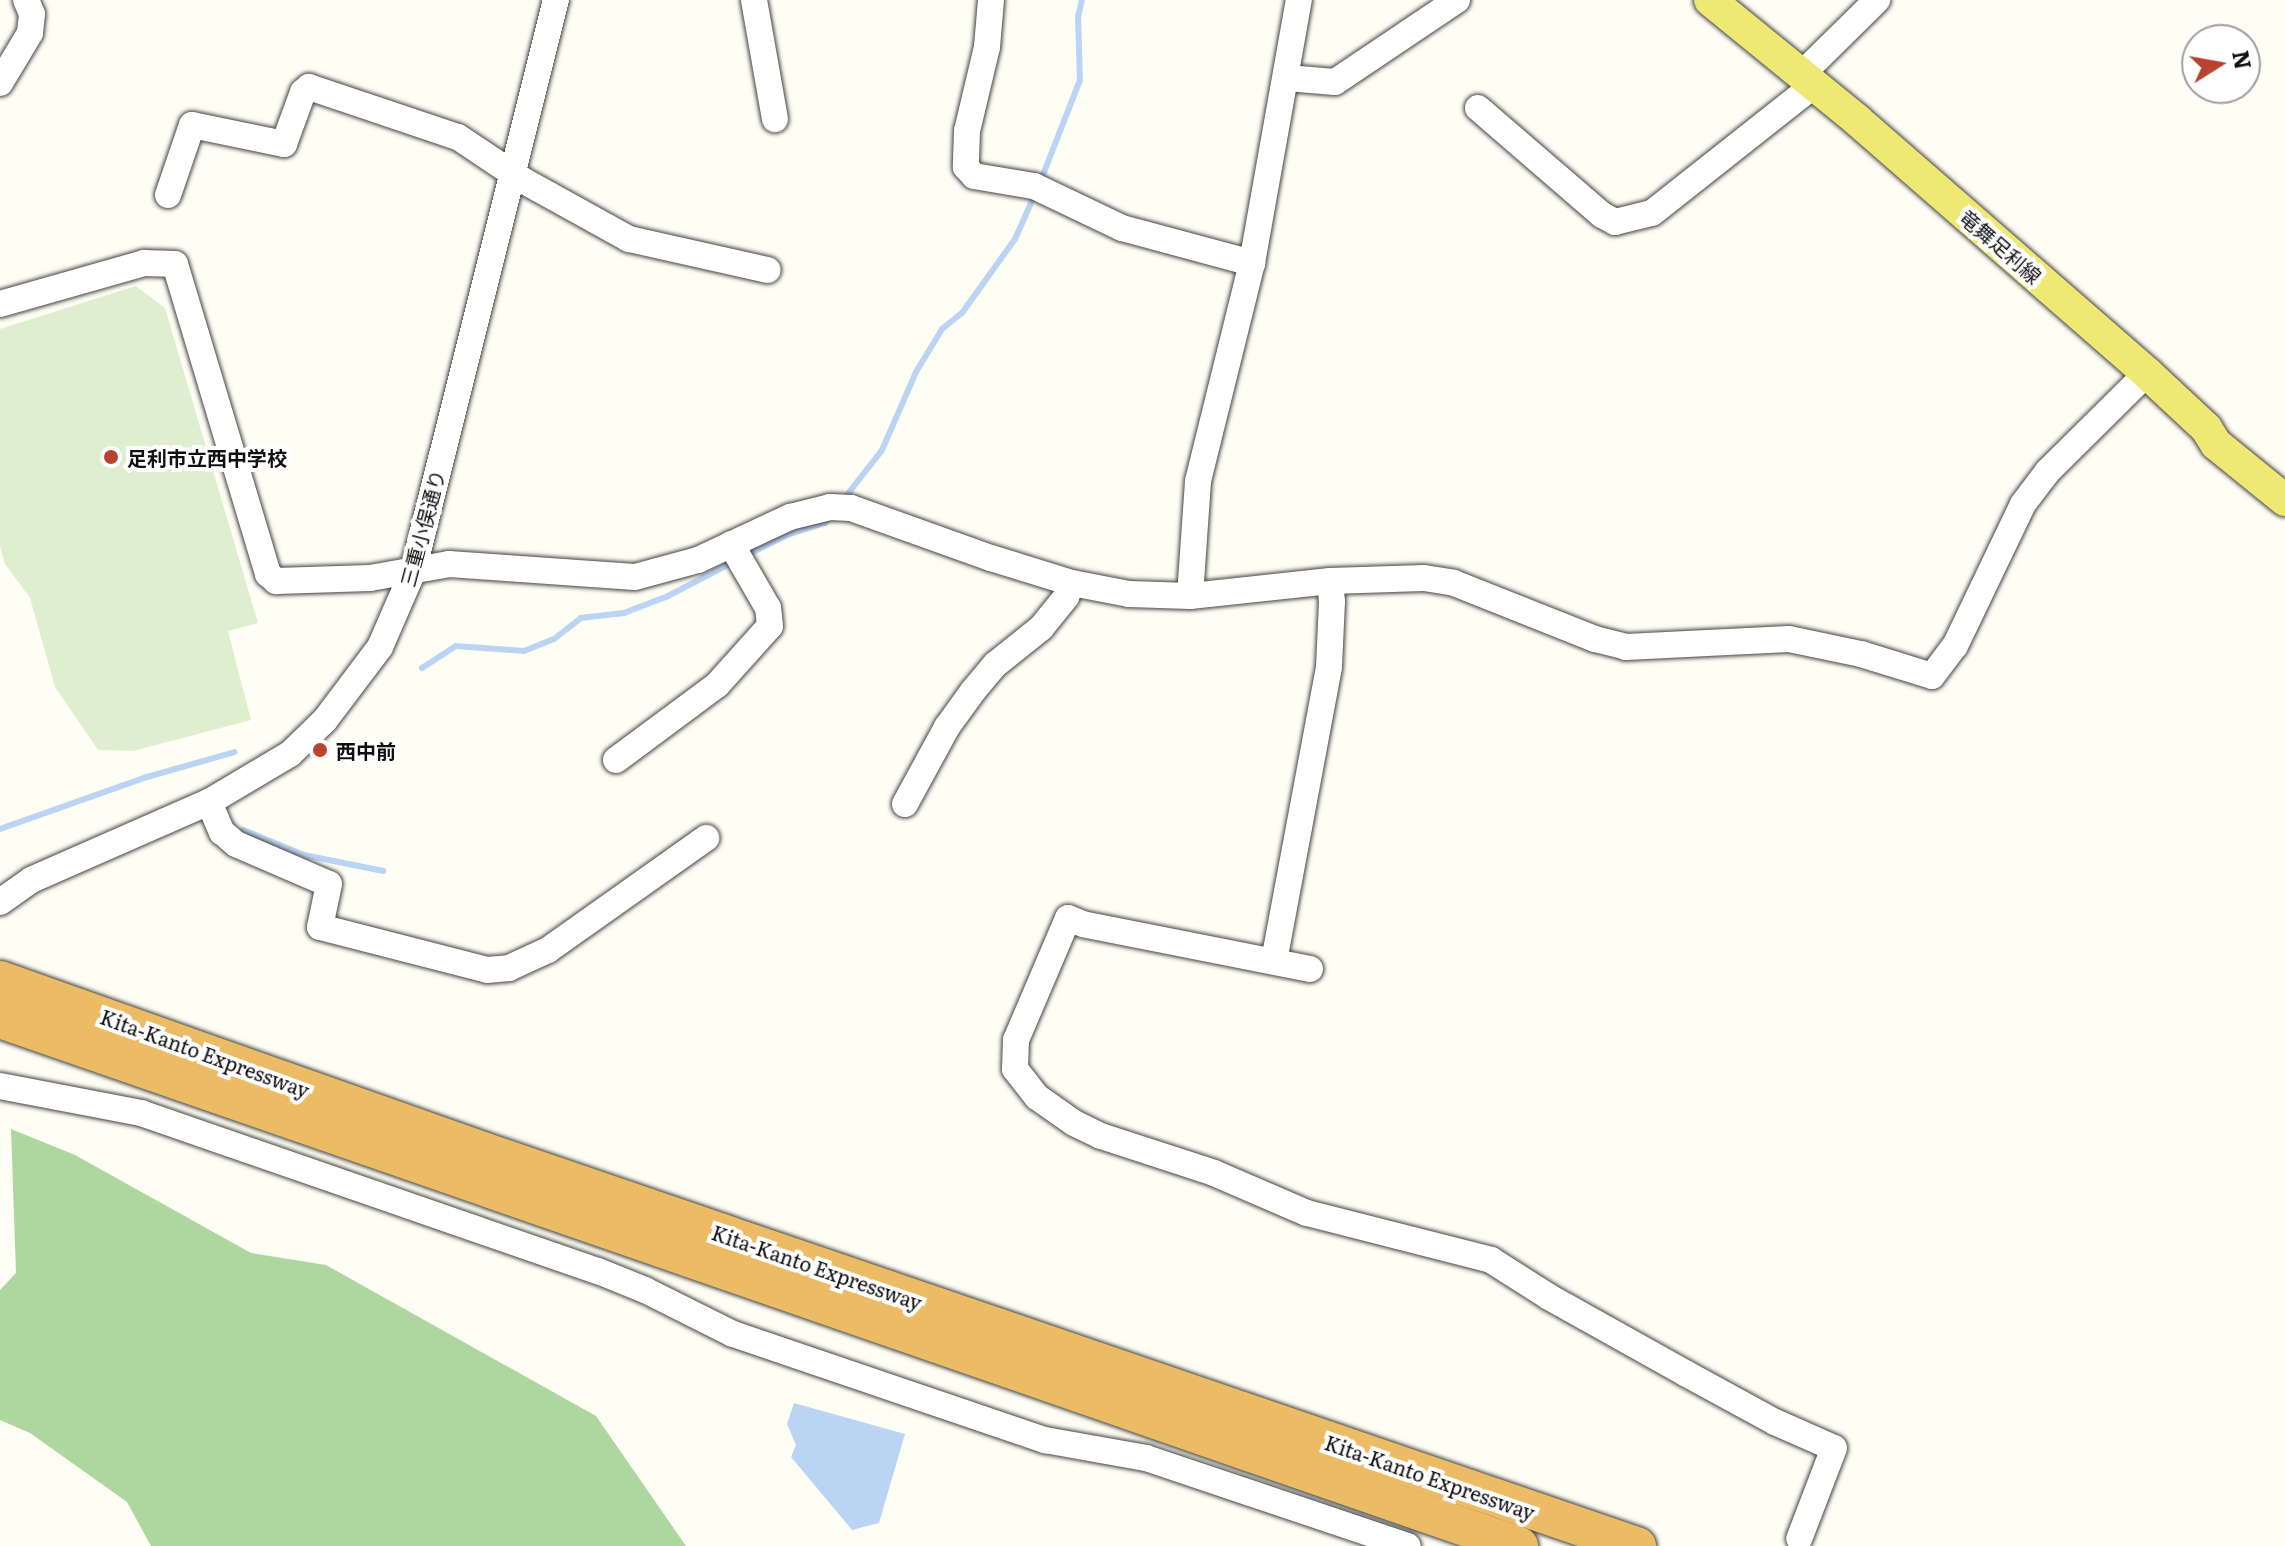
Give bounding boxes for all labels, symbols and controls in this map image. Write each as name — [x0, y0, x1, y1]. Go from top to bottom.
north arrow — [2181, 24, 2261, 104]
text: N — [2225, 47, 2261, 72]
street label: 竜舞足利線 — [1955, 204, 2047, 288]
place label: 足利市立西中学校 — [127, 445, 287, 469]
marker: 足利市立西中学校 — [102, 448, 120, 466]
street label: 三重小俣通り — [395, 467, 449, 589]
place label: 西中前 — [336, 738, 396, 762]
marker: 西中前 — [311, 741, 329, 759]
street label: Kita-Kanto Expressway — [97, 1004, 313, 1102]
street label: Kita-Kanto Expressway — [709, 1220, 925, 1314]
street label: Kita-Kanto Expressway — [1322, 1430, 1538, 1524]

